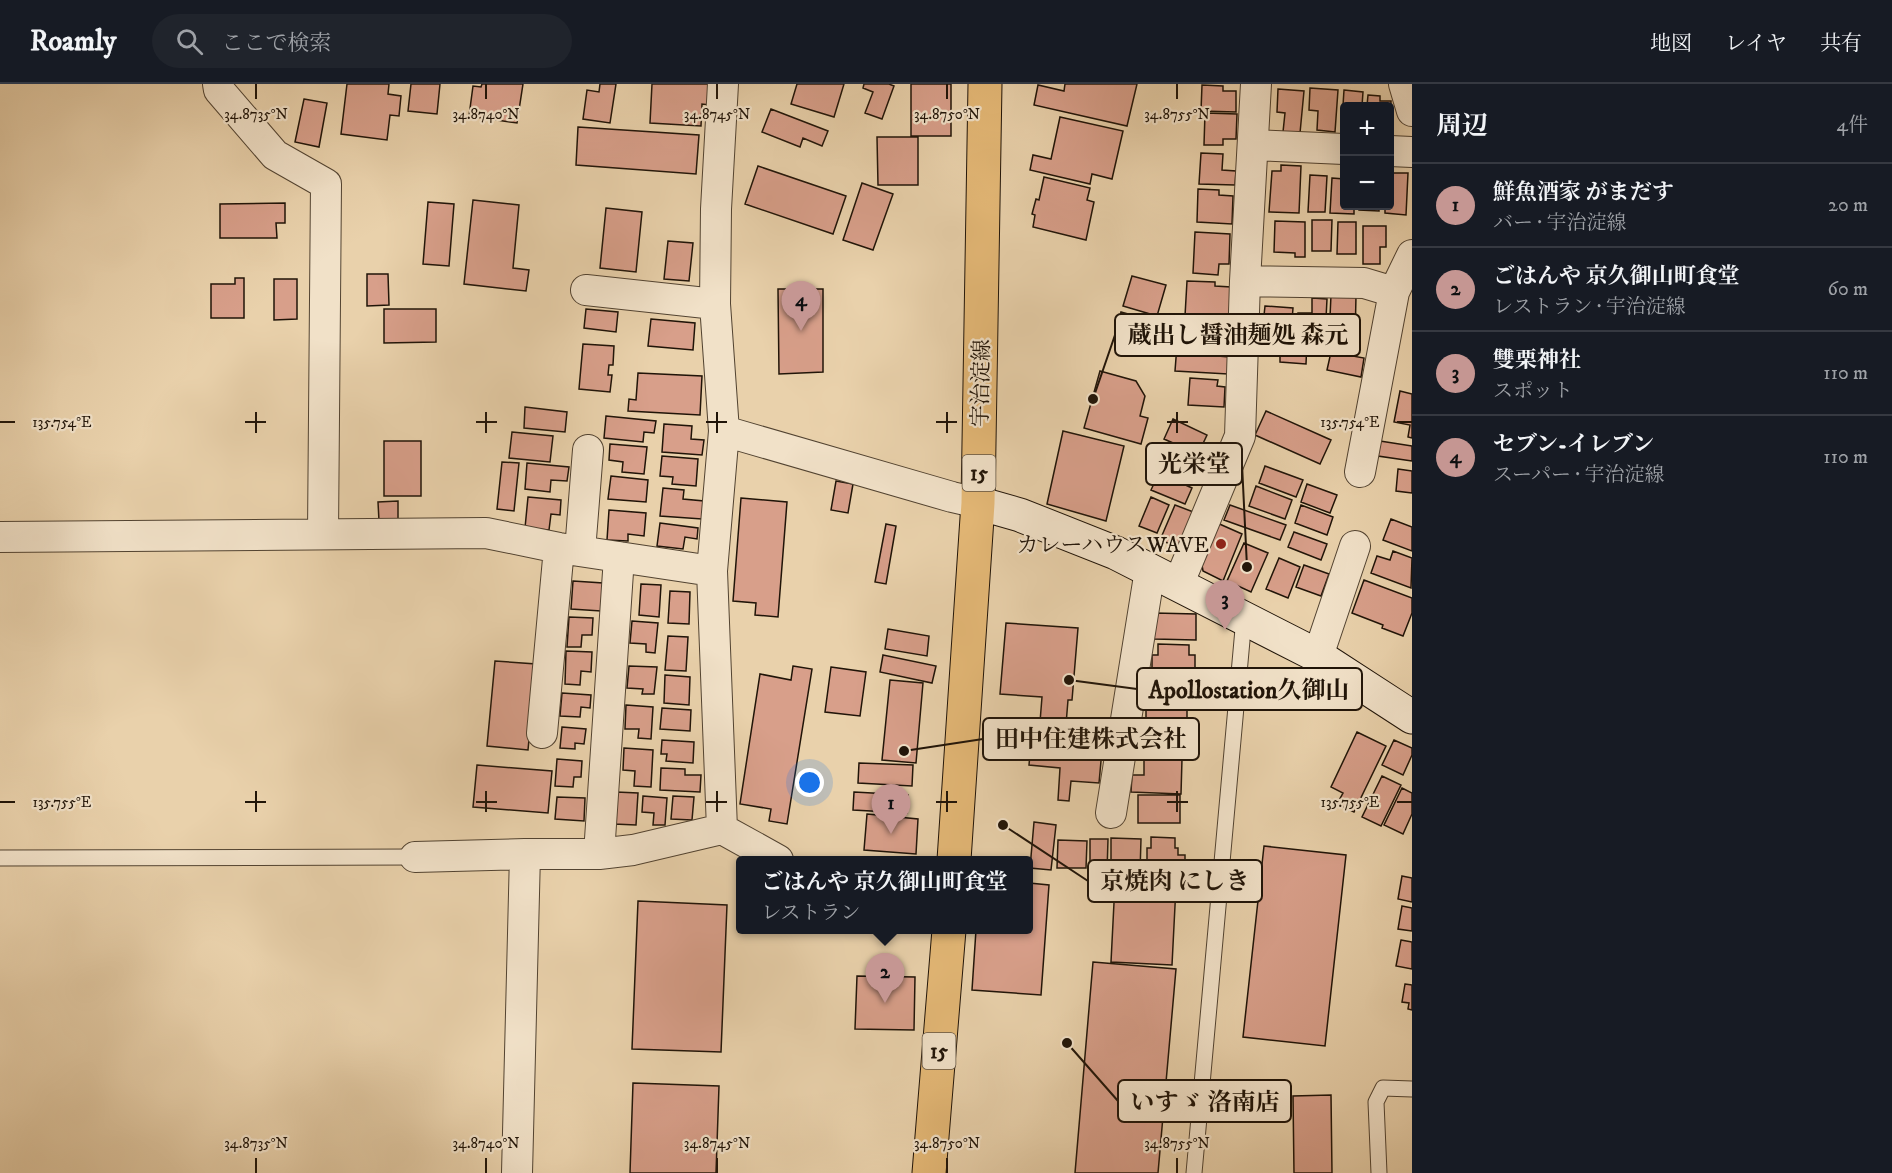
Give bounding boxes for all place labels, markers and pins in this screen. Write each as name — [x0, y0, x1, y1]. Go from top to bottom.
pin: 4 — [782, 282, 820, 331]
callout: 蔵出し醤油麺処 森元 — [1115, 314, 1360, 356]
callout: 光栄堂 — [1146, 443, 1242, 485]
place label: カレーハウスWAVE — [1016, 532, 1209, 559]
marker: カレーハウスWAVE — [1214, 537, 1228, 551]
pin: 3 — [1206, 580, 1244, 630]
callout: Apollostation久御山 — [1137, 668, 1362, 710]
callout: 田中住建株式会社 — [983, 718, 1199, 760]
pin: 1 — [872, 784, 910, 834]
callout: 京焼肉 にしき — [1088, 860, 1262, 902]
pin: 2 — [866, 954, 904, 1003]
callout: いすゞ 洛南店 — [1118, 1080, 1291, 1122]

